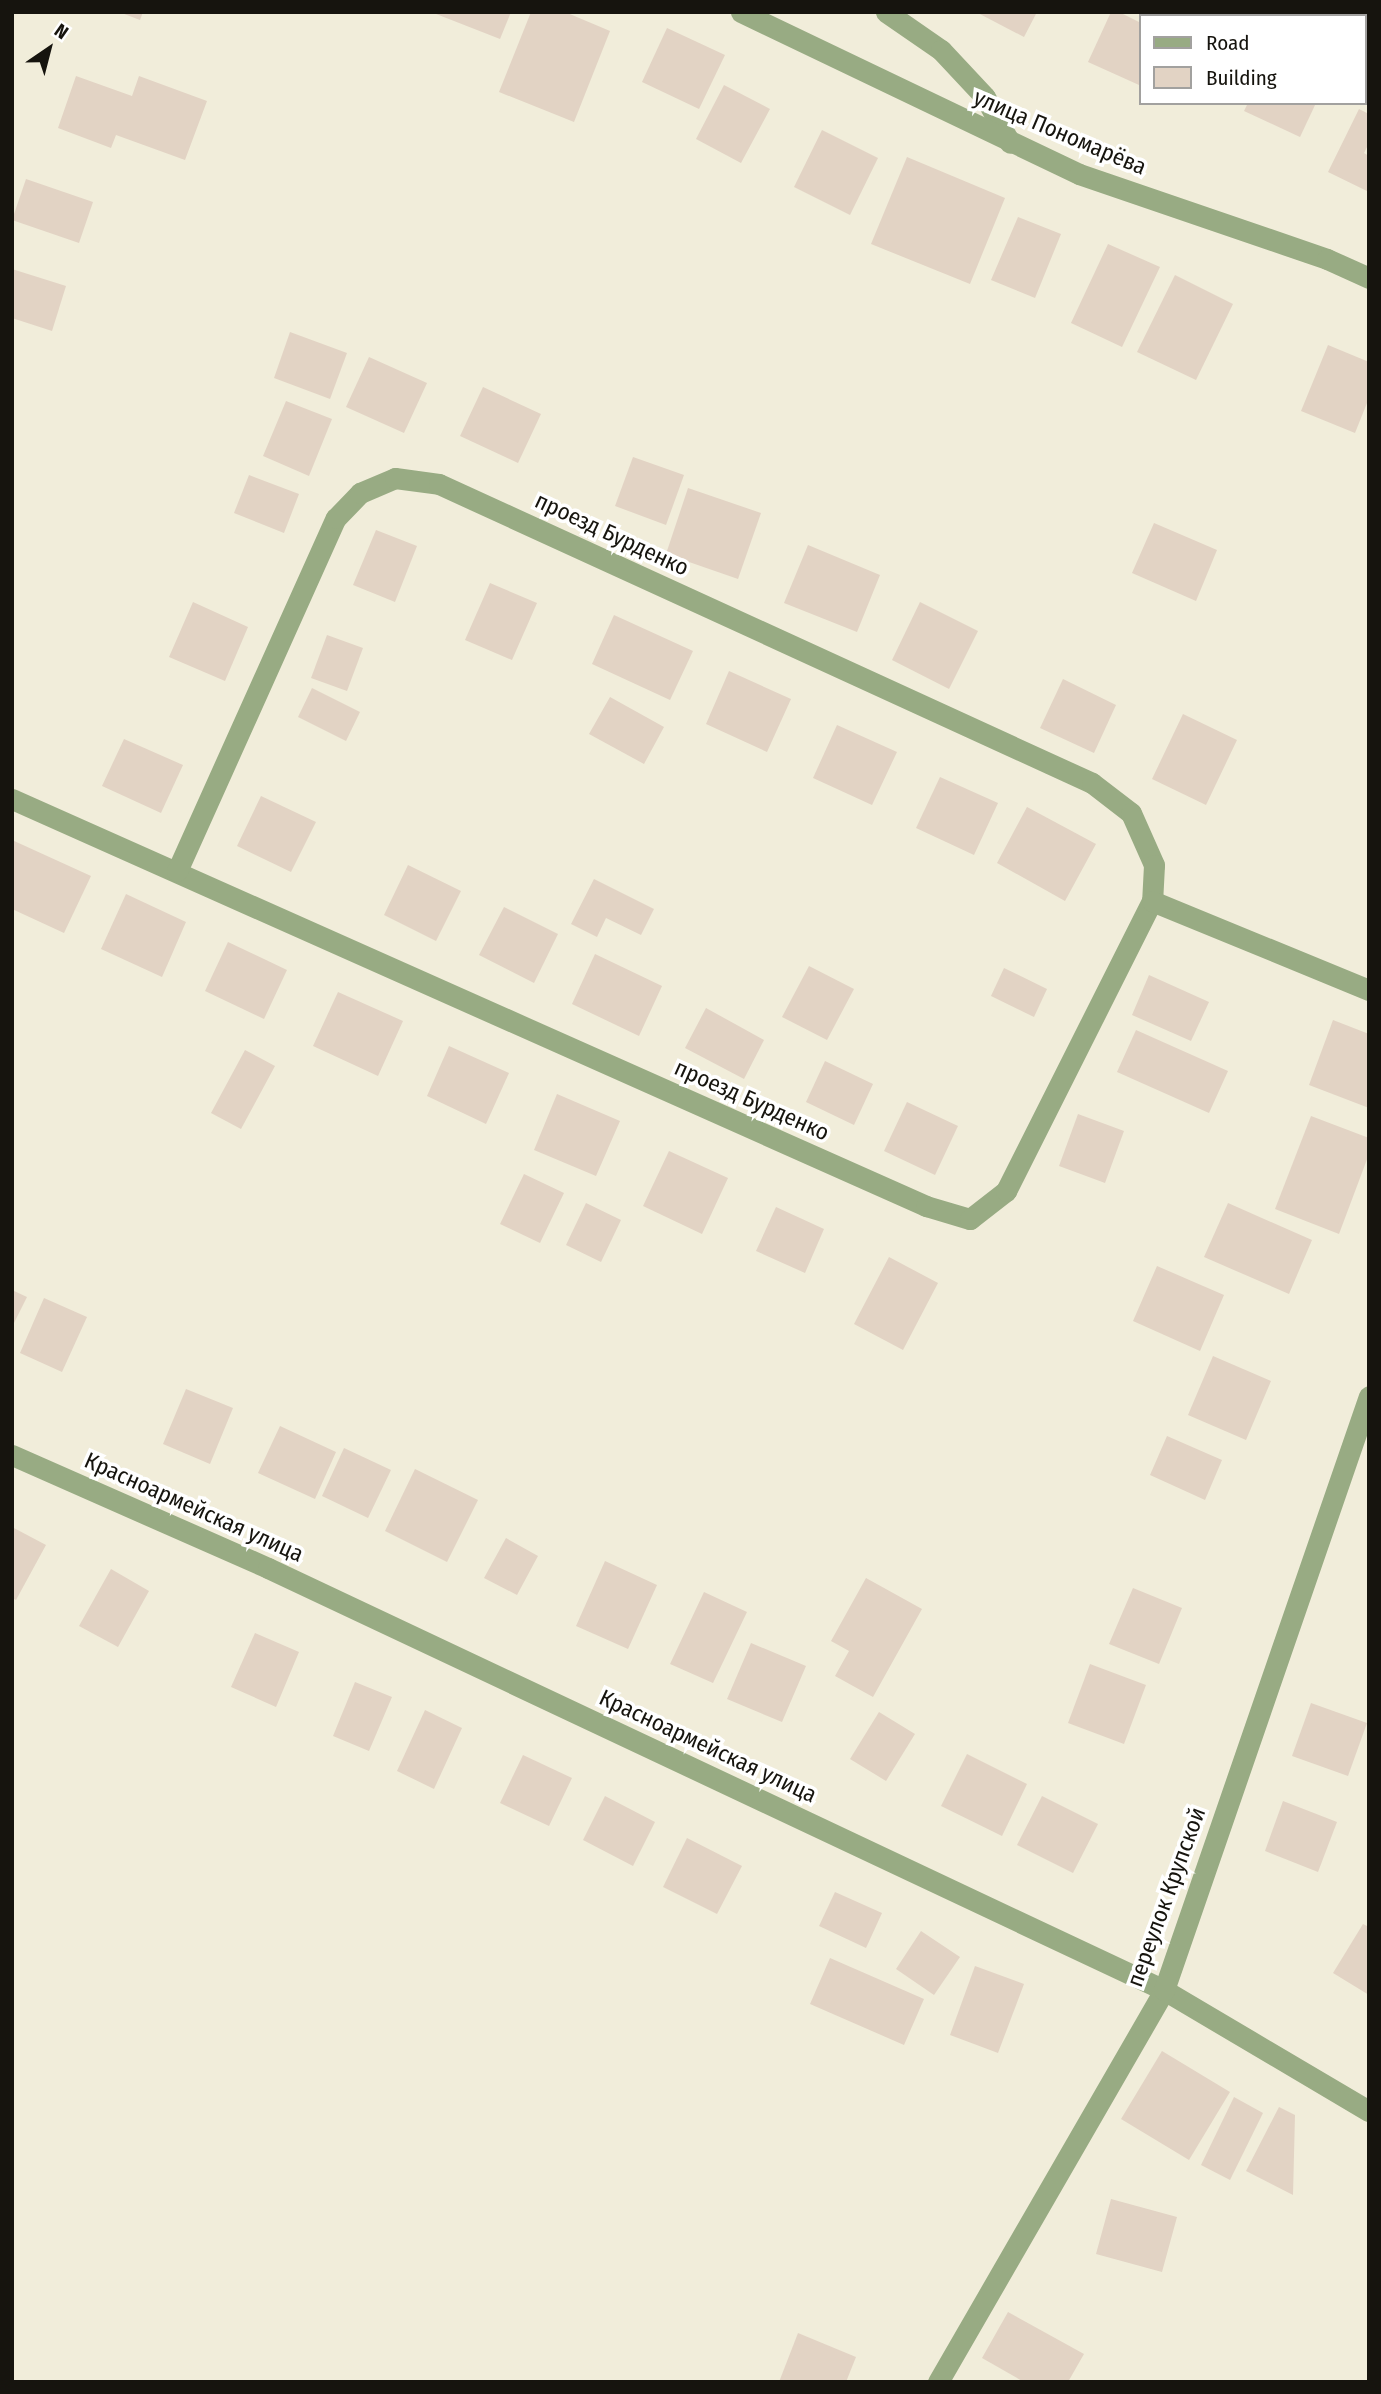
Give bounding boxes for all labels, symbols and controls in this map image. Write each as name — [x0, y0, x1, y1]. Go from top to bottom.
north arrow — [14, 14, 84, 84]
legend — [1140, 14, 1367, 105]
text: N — [50, 19, 73, 44]
text: Road — [1206, 30, 1250, 56]
text: Building — [1206, 65, 1277, 91]
street label: улица Пономарёва — [970, 83, 1150, 181]
street label: проезд Бурденко — [531, 486, 693, 582]
street label: проезд Бурденко — [670, 1054, 834, 1146]
street label: Красноармейская улица — [80, 1446, 308, 1568]
street label: Красноармейская улица — [595, 1683, 821, 1809]
street label: переулок Крупской — [1121, 1804, 1211, 1990]

